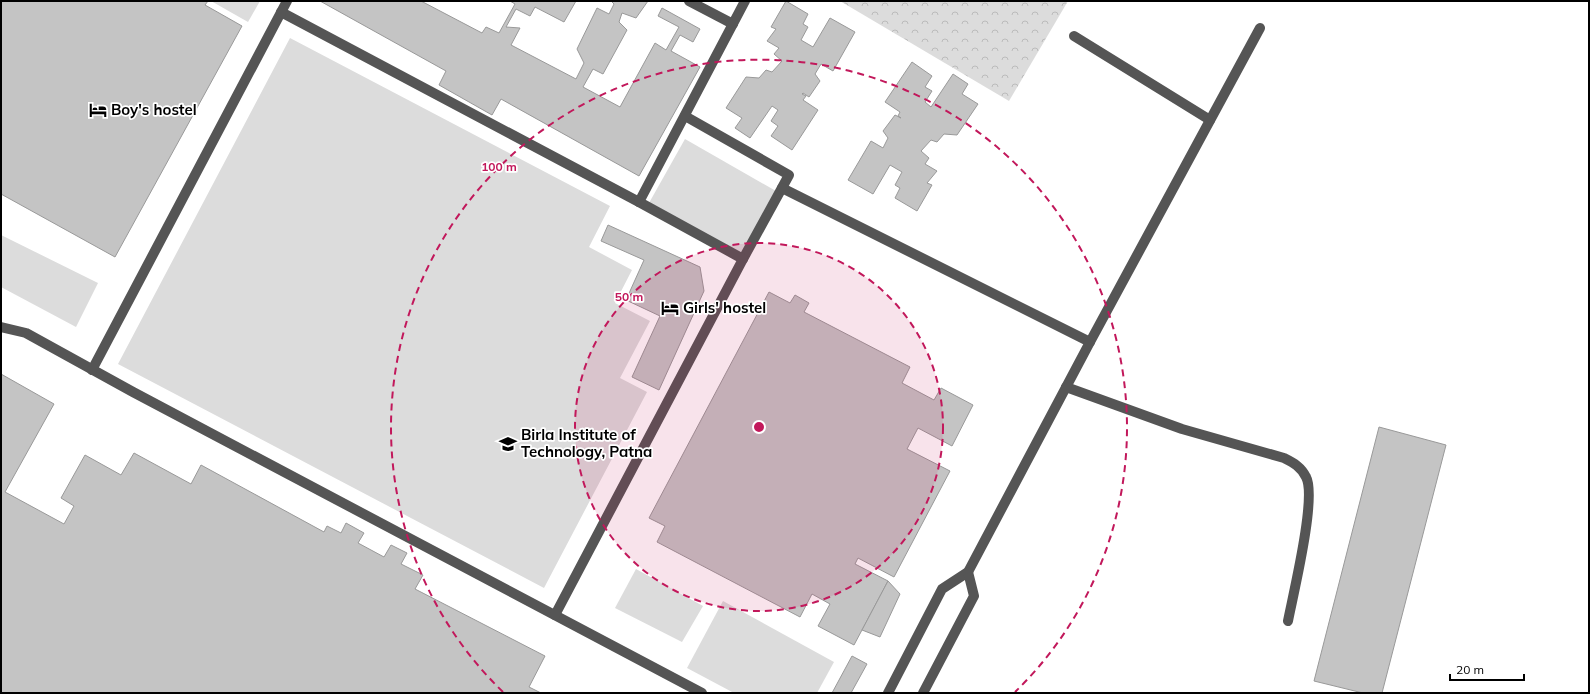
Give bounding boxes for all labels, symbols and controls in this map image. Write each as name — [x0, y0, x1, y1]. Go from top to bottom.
hotel icon: Boy's hostel — [88, 100, 108, 120]
place label: Boy's hostel — [111, 100, 197, 119]
text: 100 m — [481, 159, 517, 174]
text: 50 m — [615, 289, 643, 304]
hotel icon: Girls' hostel — [660, 298, 680, 318]
place label: Girls' hostel — [683, 298, 766, 317]
centre of rings — [752, 420, 766, 434]
place label: Birla Institute of Technology, Patna — [521, 425, 652, 461]
school or university icon: Birla Institute of Technology, Patna — [498, 434, 518, 454]
scale bar — [1450, 656, 1524, 682]
text: 20 m — [1456, 662, 1484, 677]

